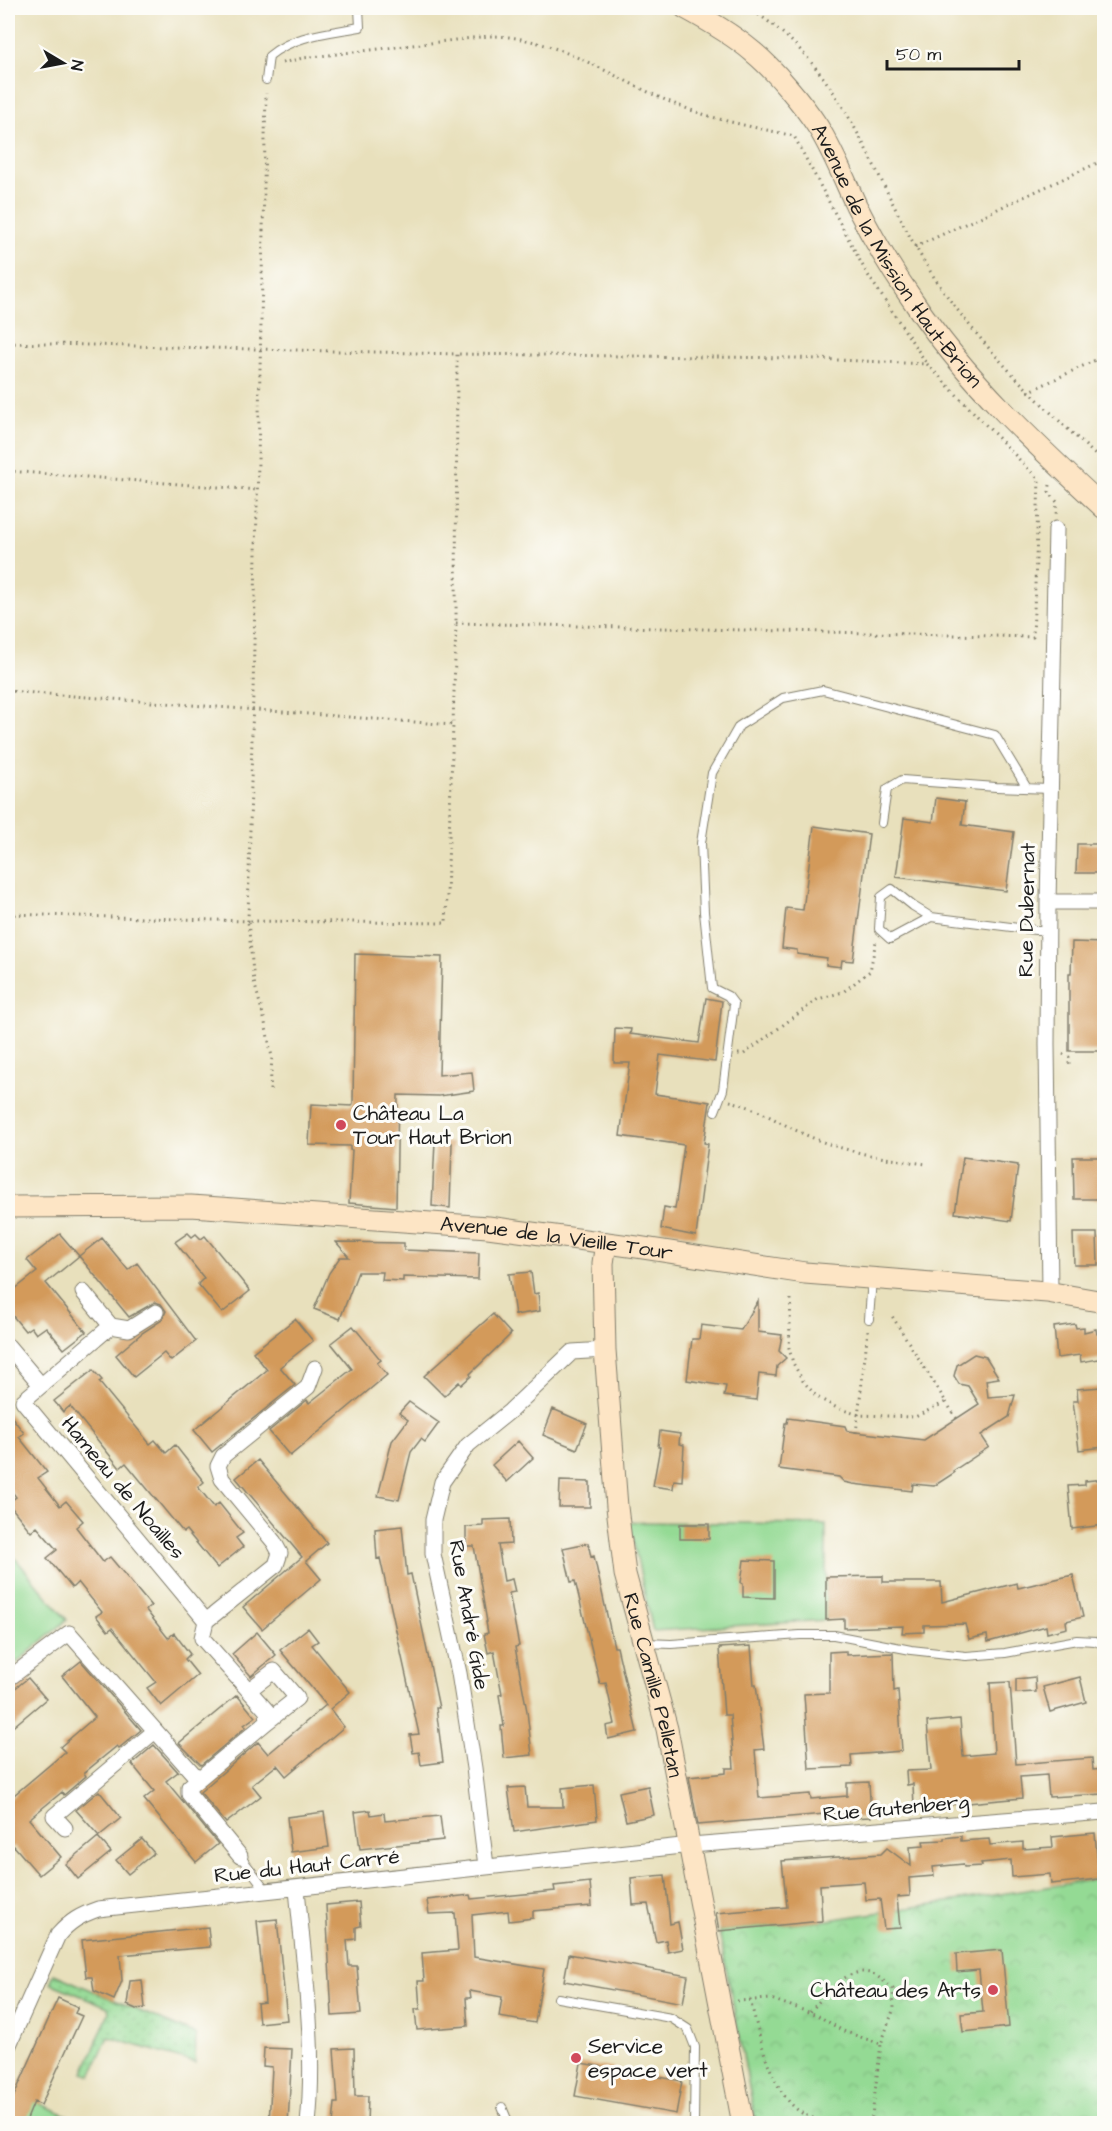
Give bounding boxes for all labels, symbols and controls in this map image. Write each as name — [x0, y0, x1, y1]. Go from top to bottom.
north arrow — [33, 33, 93, 93]
scale bar — [887, 33, 1019, 71]
text: 50 m — [896, 42, 941, 67]
text: N — [65, 59, 88, 72]
street label: Avenue de la Mission Haut-Brion — [805, 118, 989, 394]
street label: Rue Dubernat — [1011, 842, 1043, 977]
place label: Château La Tour Haut Brion — [353, 1099, 512, 1152]
marker: Château La Tour Haut Brion — [334, 1118, 348, 1132]
street label: Avenue de la Vieille Tour — [439, 1209, 675, 1267]
street label: Hameau de Noailles — [54, 1410, 192, 1566]
street label: Rue André Gide — [442, 1538, 496, 1692]
street label: Rue Camille Pelletan — [616, 1590, 690, 1780]
street label: Rue Gutenberg — [822, 1787, 971, 1831]
street label: Rue du Haut Carré — [213, 1842, 401, 1890]
place label: Château des Arts — [810, 1976, 981, 2005]
marker: Château des Arts — [986, 1983, 1000, 1997]
place label: Service espace vert — [588, 2032, 708, 2086]
marker: Service espace vert — [569, 2051, 583, 2065]

